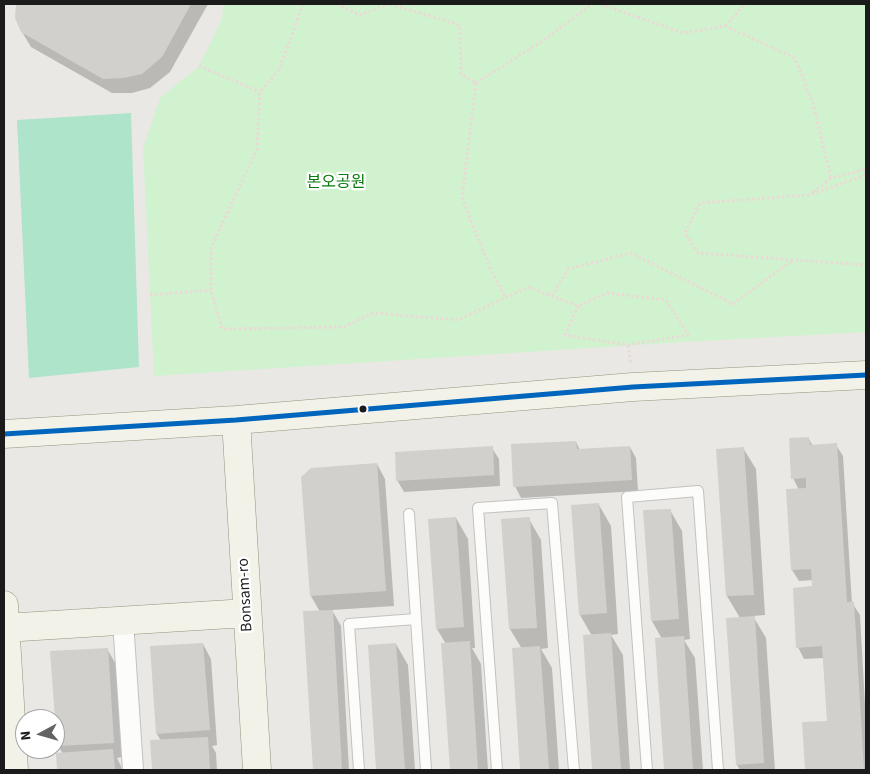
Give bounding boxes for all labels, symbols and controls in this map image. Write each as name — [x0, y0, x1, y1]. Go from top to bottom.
park label: 본오공원 — [307, 173, 365, 193]
unlabelled marker — [358, 404, 368, 414]
street label: Bonsam-ro — [234, 558, 258, 632]
north arrow — [15, 709, 65, 759]
text: N — [16, 730, 37, 741]

